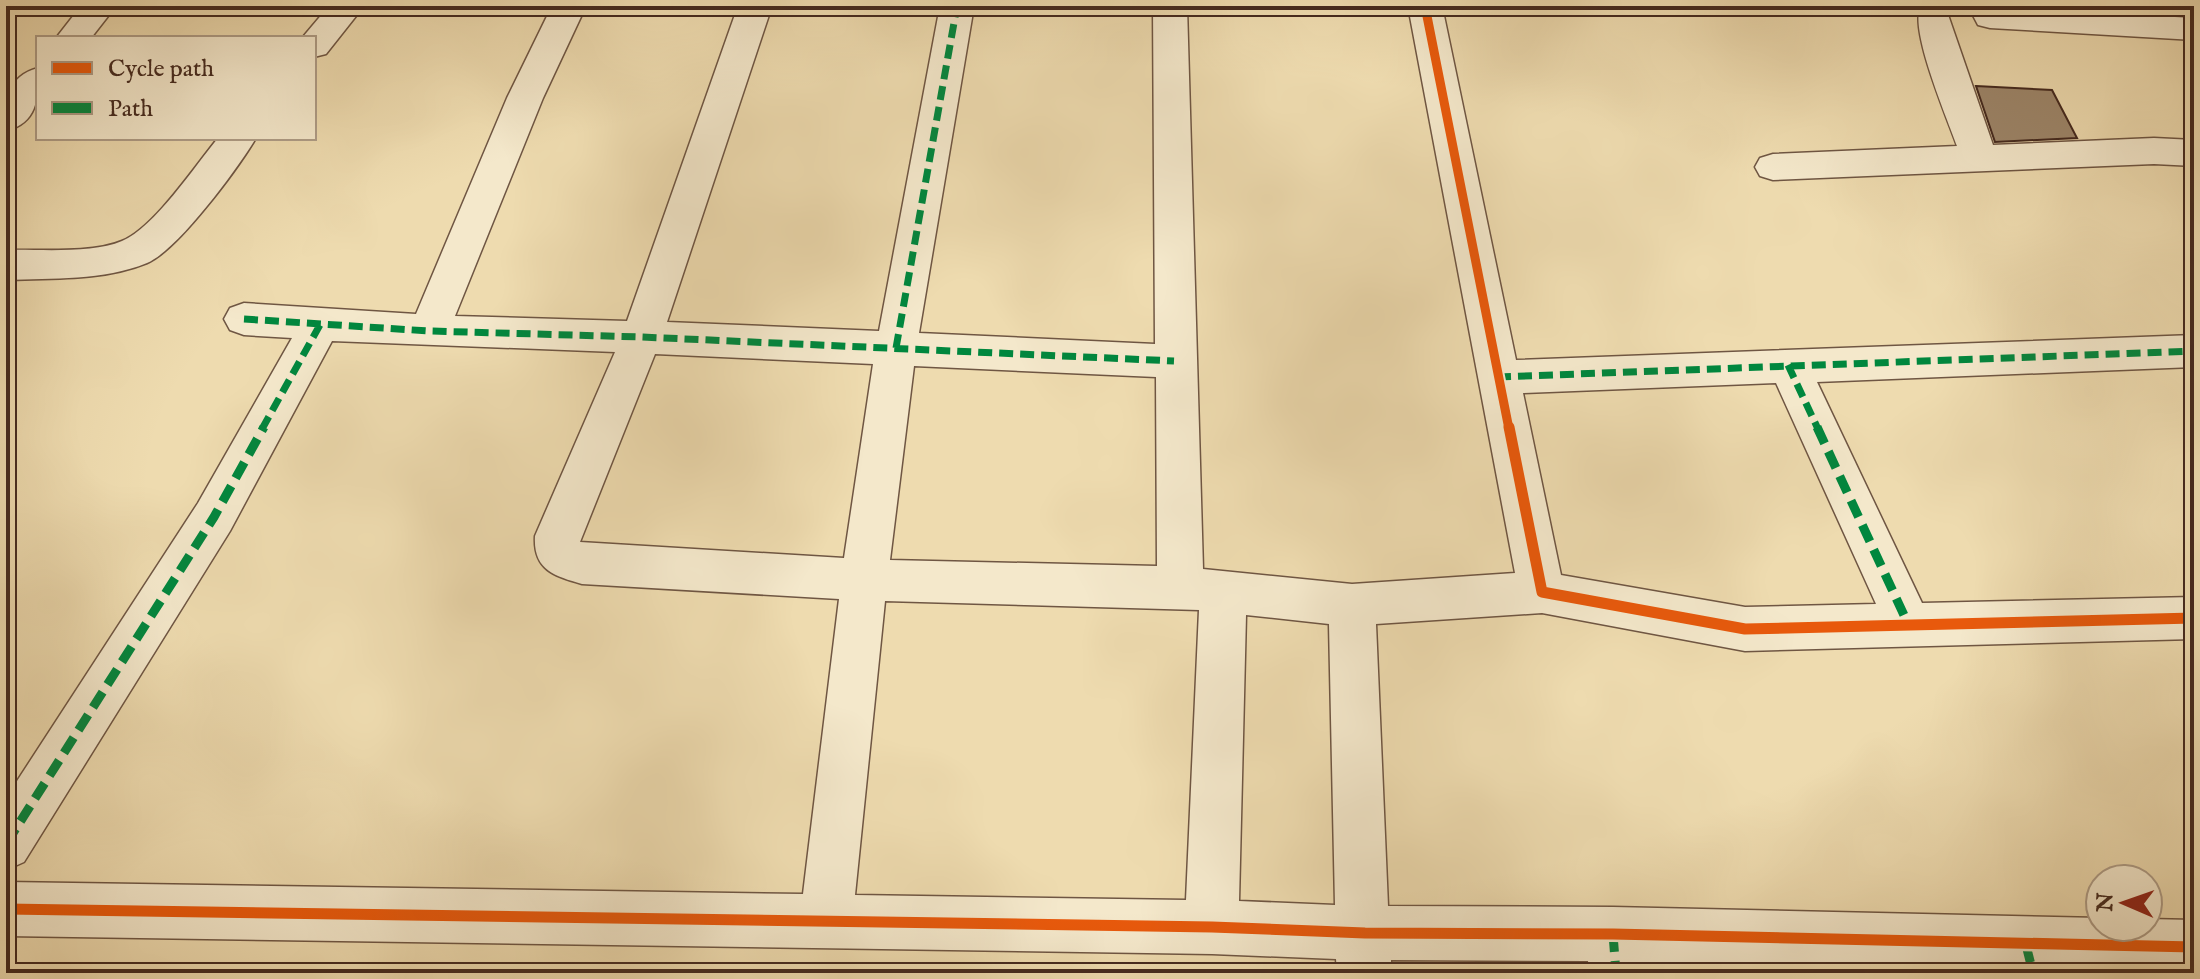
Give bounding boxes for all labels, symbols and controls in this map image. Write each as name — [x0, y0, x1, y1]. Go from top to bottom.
legend — [36, 36, 316, 140]
text: Cycle path — [108, 54, 214, 85]
text: Path — [108, 94, 153, 125]
north arrow — [2084, 863, 2164, 943]
text: N — [2092, 892, 2120, 913]

